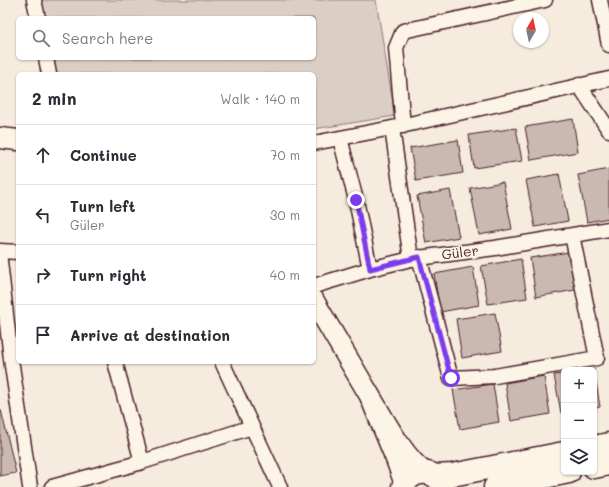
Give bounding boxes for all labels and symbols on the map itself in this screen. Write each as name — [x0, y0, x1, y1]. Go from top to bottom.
north arrow — [513, 12, 549, 48]
route end — [347, 191, 365, 209]
street label: Güler — [440, 240, 480, 264]
route start — [442, 369, 460, 387]

